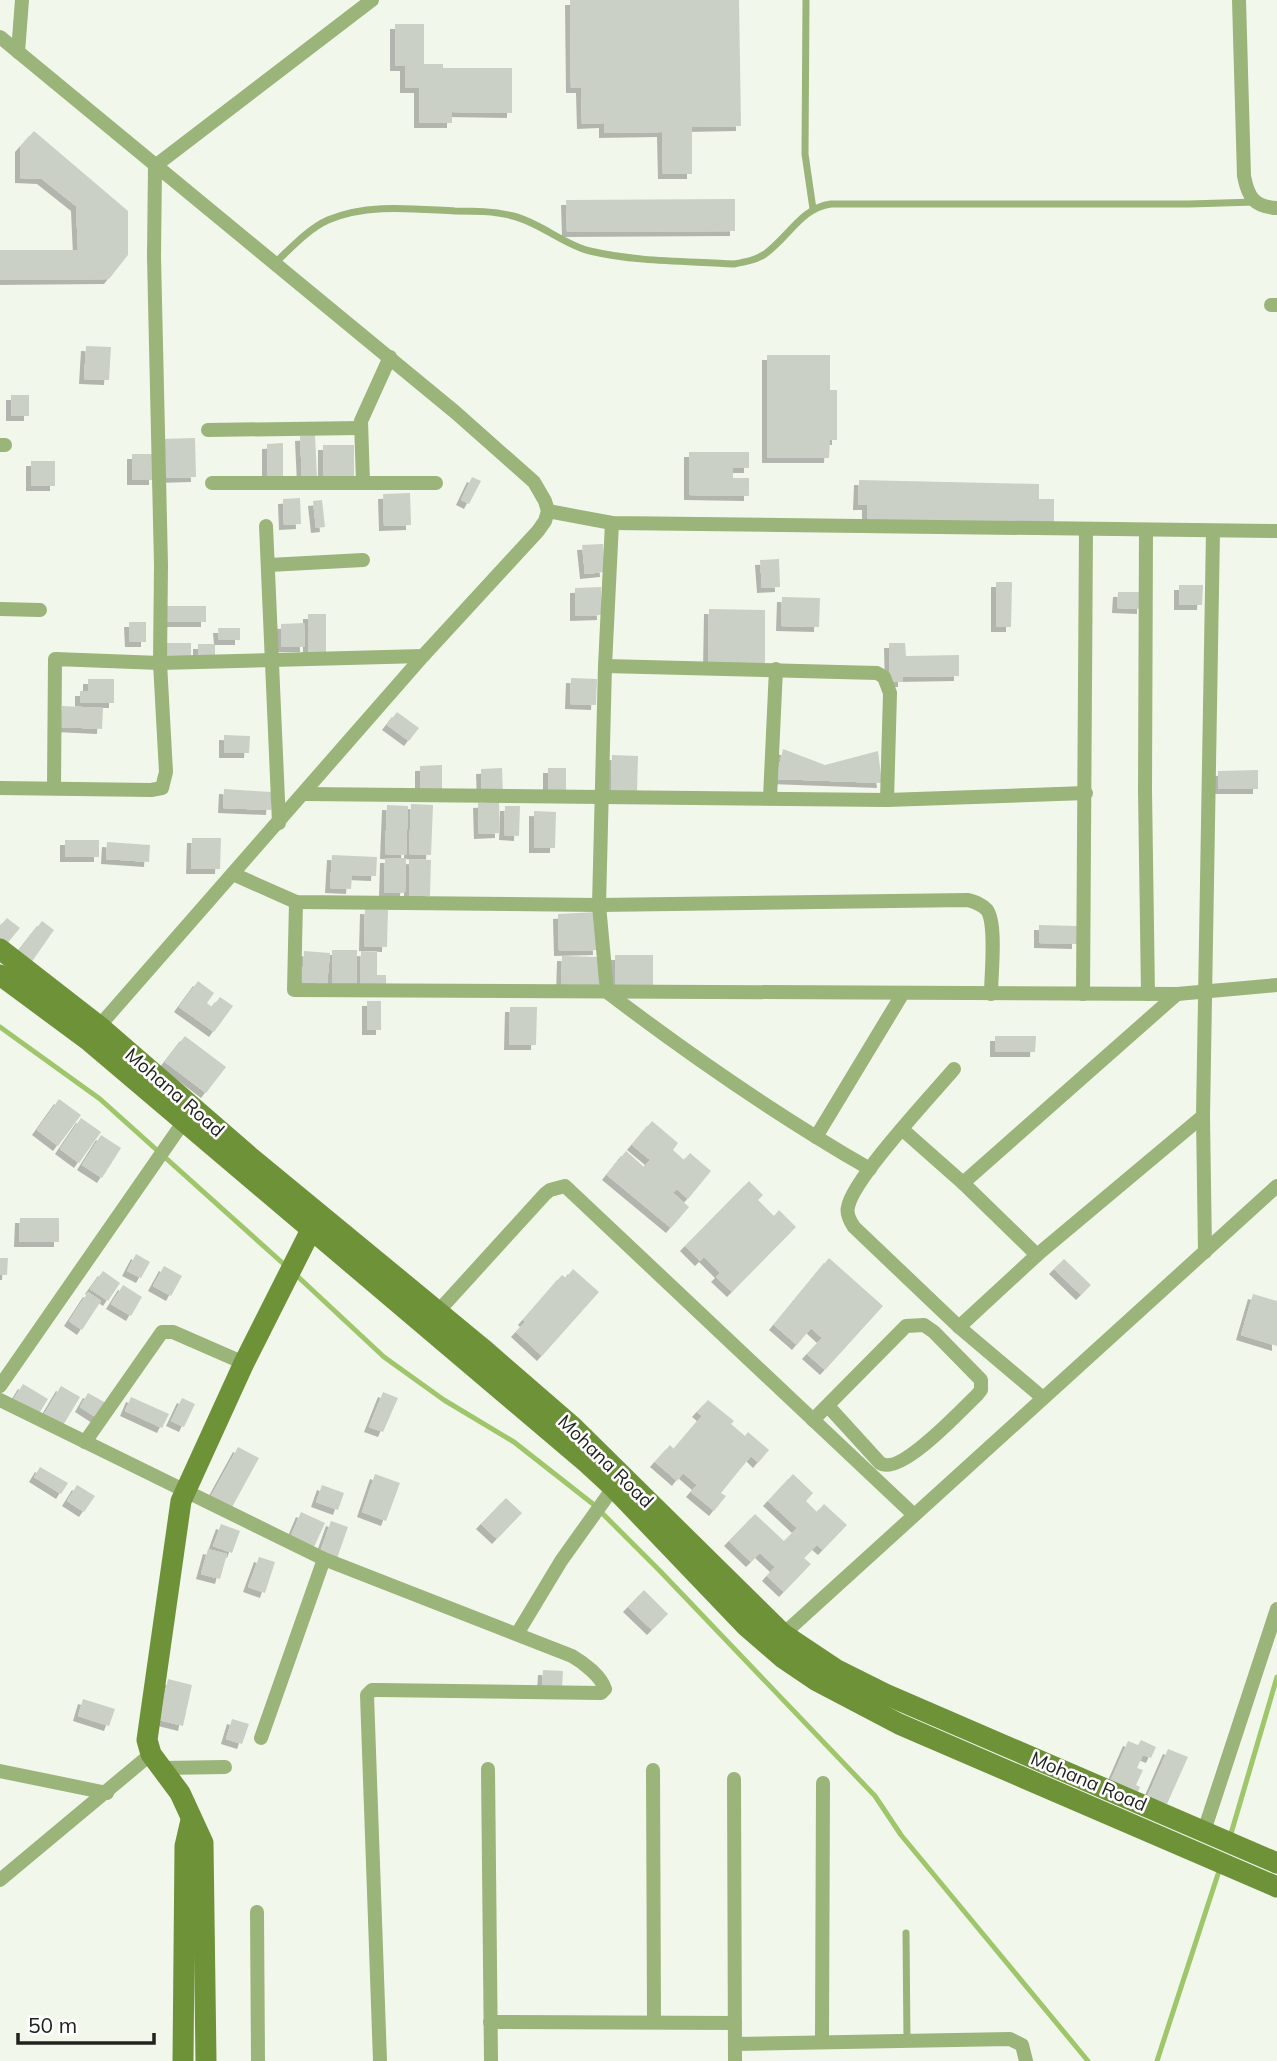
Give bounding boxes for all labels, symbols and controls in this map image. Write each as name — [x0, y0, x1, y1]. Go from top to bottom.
street label: Mohana Road — [120, 1042, 230, 1142]
street label: Mohana Road — [553, 1409, 659, 1513]
street label: Mohana Road — [1027, 1746, 1151, 1816]
scale bar — [18, 2002, 154, 2046]
text: 50 m — [28, 2012, 77, 2038]

